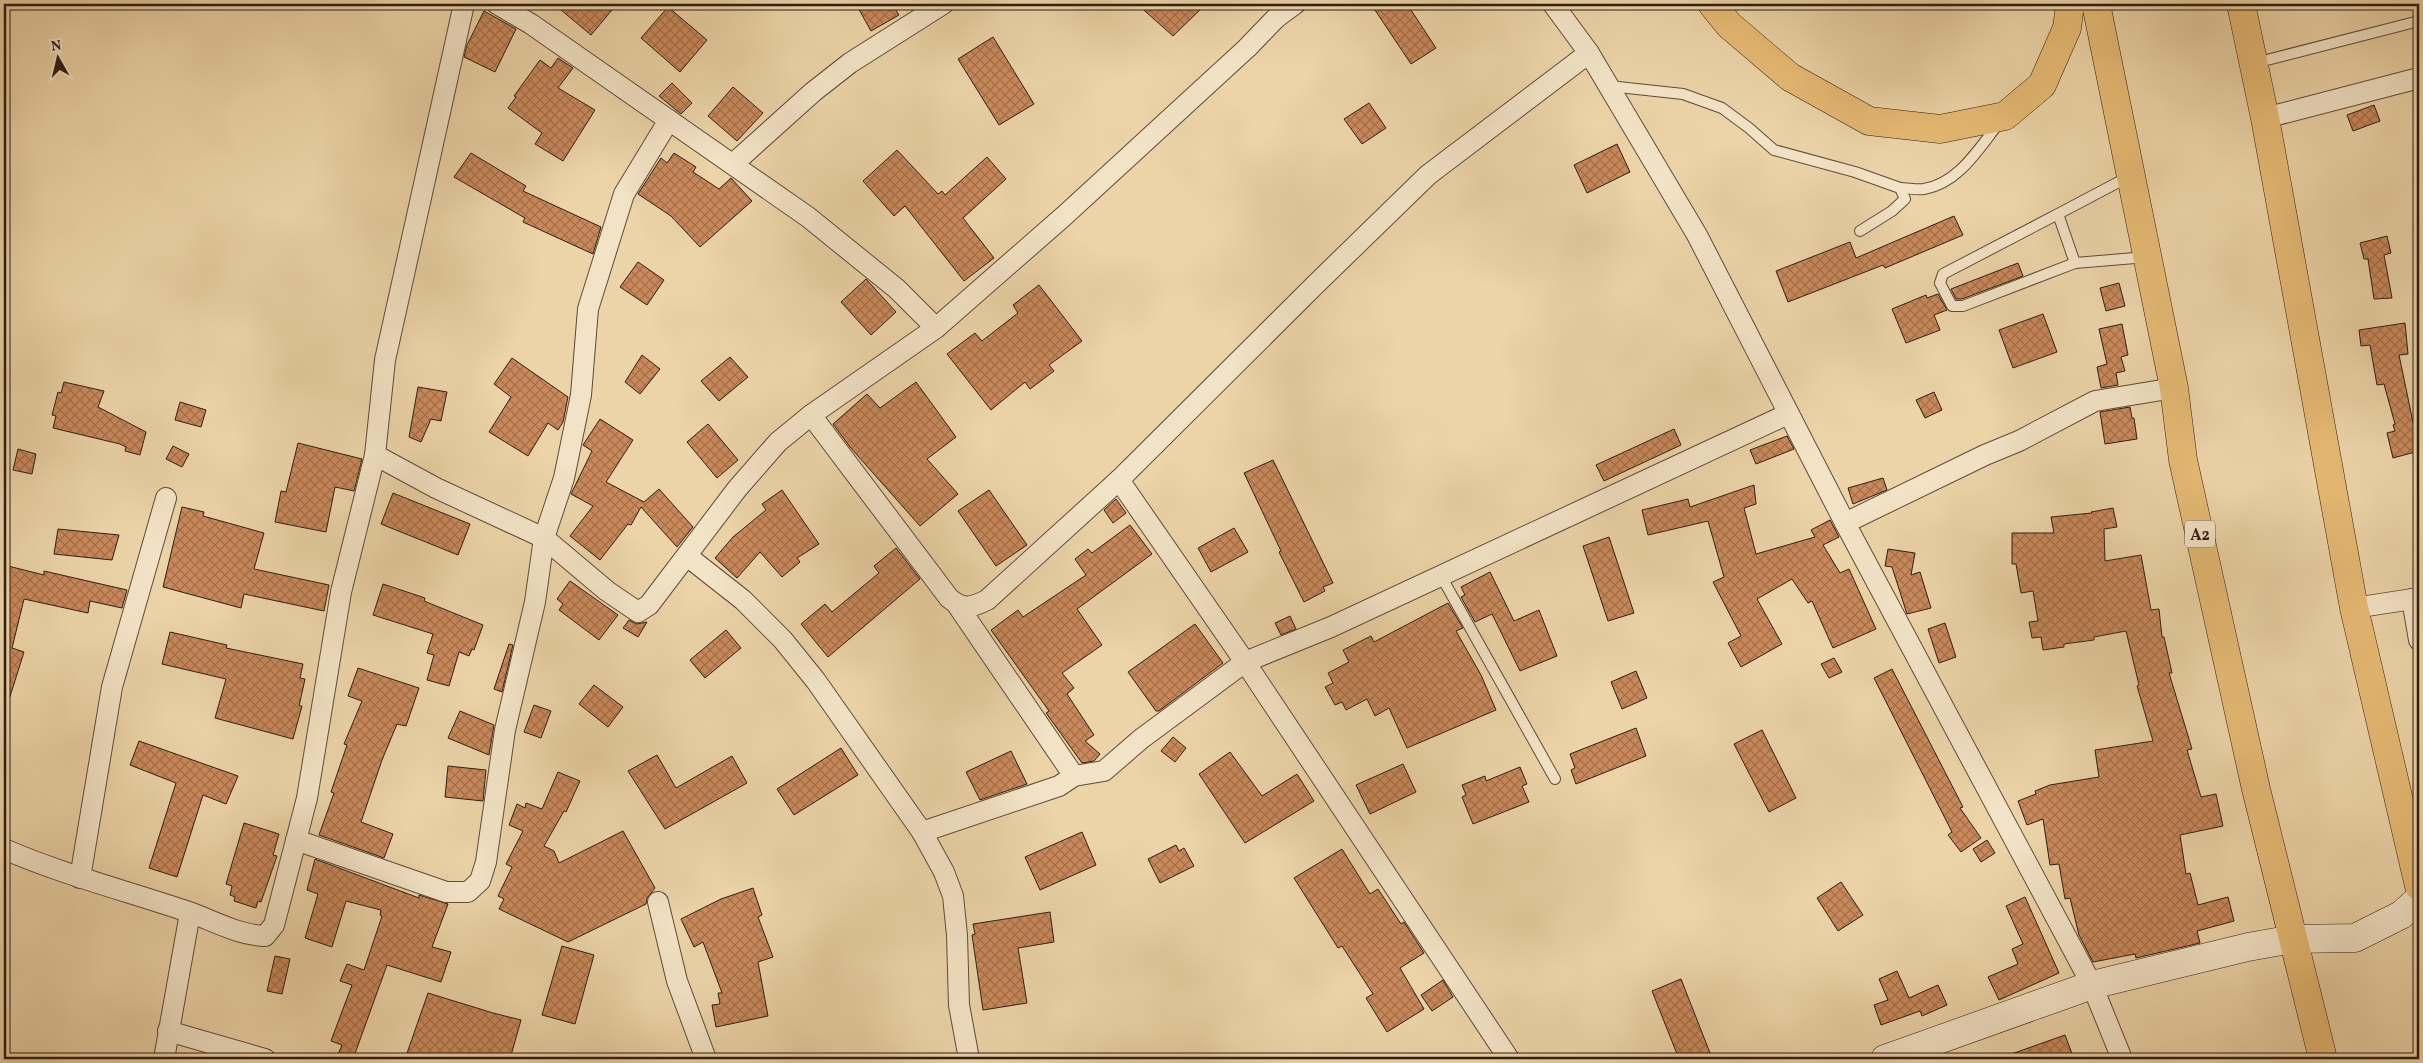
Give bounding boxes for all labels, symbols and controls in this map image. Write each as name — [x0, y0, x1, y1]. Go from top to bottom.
north arrow — [32, 32, 82, 82]
text: N — [50, 36, 63, 57]
road number: A2 — [2185, 520, 2215, 548]

